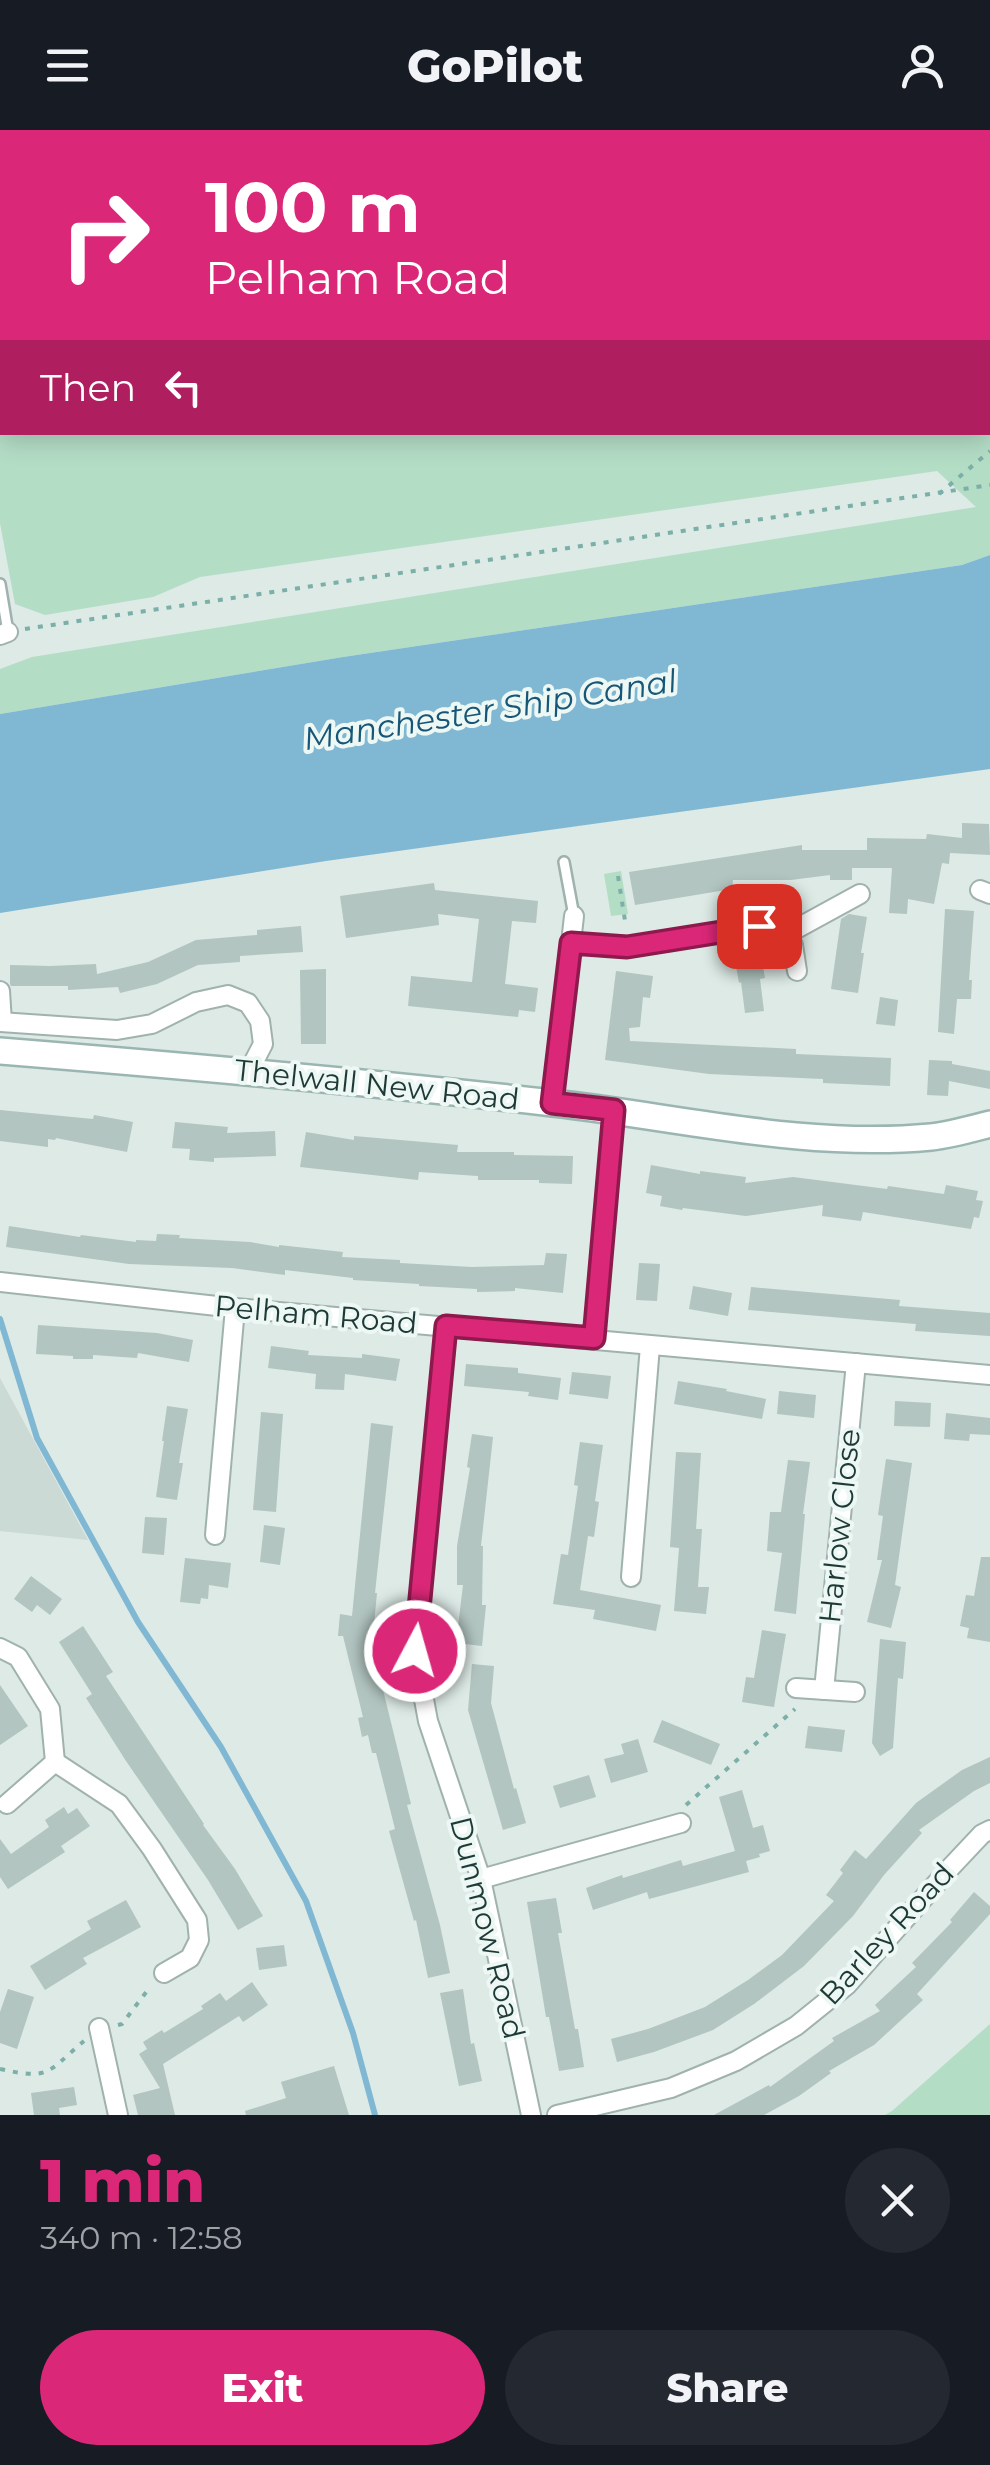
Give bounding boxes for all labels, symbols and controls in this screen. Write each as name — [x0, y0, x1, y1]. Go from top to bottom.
icon: menu — [40, 38, 95, 93]
text: GoPilot — [407, 38, 583, 93]
icon: person — [895, 38, 950, 93]
text: 100 m — [205, 164, 421, 250]
icon: right — [40, 170, 170, 300]
text: Pelham Road — [205, 250, 510, 305]
icon: left — [156, 360, 211, 415]
text: Then — [40, 364, 136, 411]
water label: Manchester Ship Canal — [301, 661, 680, 758]
pin — [717, 884, 802, 969]
icon: arrive — [732, 899, 787, 954]
street label: Thelwall New Road — [233, 1051, 521, 1118]
street label: Pelham Road — [213, 1287, 419, 1342]
street label: Harlow Close — [811, 1427, 868, 1625]
position arrow — [363, 1599, 467, 1703]
street label: Dunmow Road — [442, 1813, 533, 2043]
street label: Barley Road — [811, 1855, 962, 2012]
text: 1 min — [40, 2144, 205, 2217]
button: close — [845, 2148, 950, 2253]
text: 340 m · 12:58 — [40, 2218, 243, 2257]
button: Exit — [40, 2330, 485, 2445]
button: Share — [505, 2330, 950, 2445]

